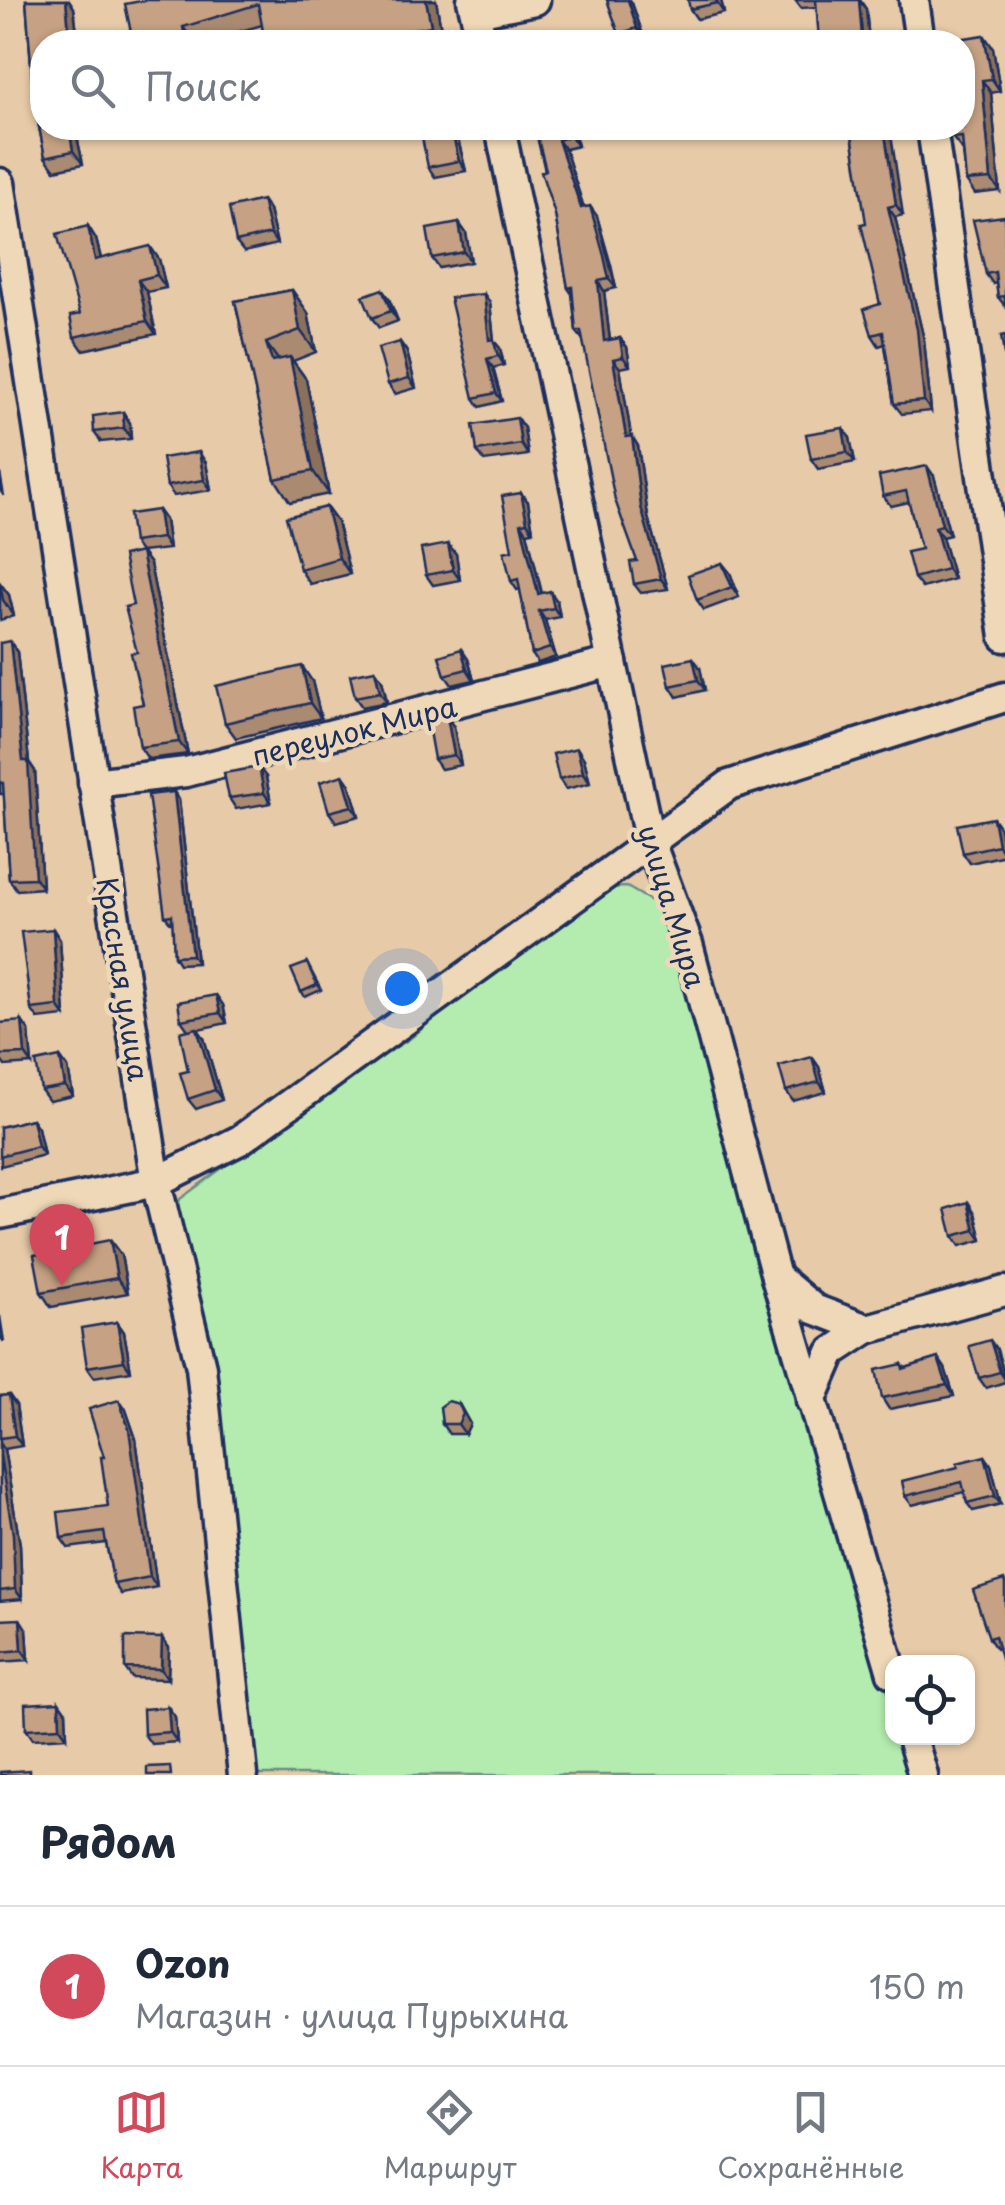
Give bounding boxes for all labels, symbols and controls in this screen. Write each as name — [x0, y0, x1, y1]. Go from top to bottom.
search box — [30, 30, 975, 140]
text: Поиск — [145, 57, 260, 114]
icon: search — [65, 58, 120, 113]
street label: переулок Мира — [247, 684, 461, 776]
street label: улица Мира — [628, 819, 718, 993]
street label: Красная улица — [87, 874, 161, 1084]
your location — [377, 963, 428, 1014]
pin: 1 — [30, 1204, 94, 1286]
map controls — [885, 1655, 975, 1745]
button: locate — [885, 1655, 975, 1745]
text: Рядом — [40, 1809, 177, 1872]
text: Ozon — [135, 1934, 231, 1991]
text: 1 — [65, 1962, 80, 2010]
text: 150 m — [869, 1962, 965, 2010]
text: Магазин · улица Пурыхина — [135, 1991, 568, 2039]
tab: Карта — [101, 2085, 183, 2188]
tab: Маршрут — [384, 2085, 516, 2188]
tab: Сохранённые — [717, 2085, 904, 2188]

